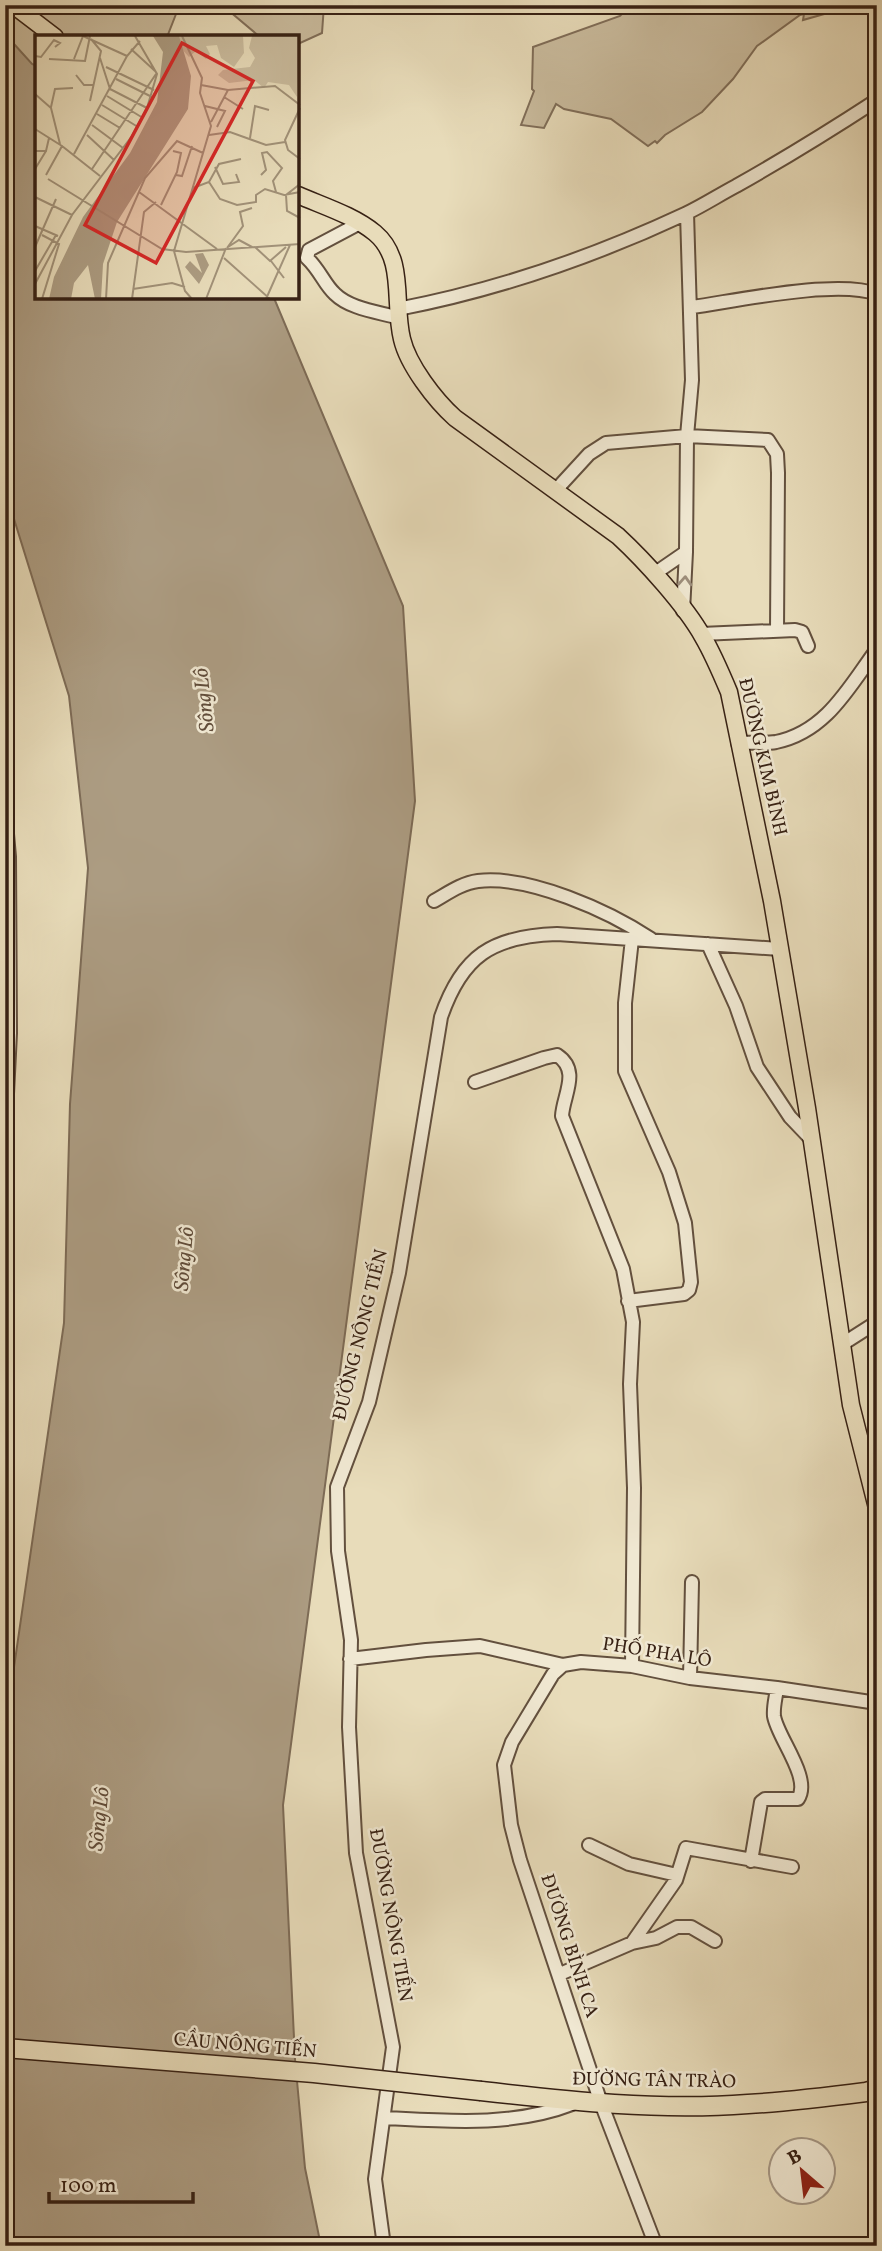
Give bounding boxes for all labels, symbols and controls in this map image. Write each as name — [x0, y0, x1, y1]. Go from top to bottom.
inset map — [35, 35, 299, 299]
one-way arrow — [677, 576, 692, 587]
water label: Sông Lô — [187, 666, 223, 733]
street label: ĐƯỜNG KIM BÌNH — [731, 675, 793, 839]
water label: Sông Lô — [168, 1225, 202, 1292]
street label: ĐƯỜNG NÔNG TIẾN — [326, 1246, 395, 1423]
street label: PHỐ PHA LÔ — [601, 1631, 714, 1674]
water label: Sông Lô — [82, 1785, 118, 1852]
street label: ĐƯỜNG NÔNG TIẾN — [362, 1826, 419, 2004]
street label: ĐƯỜNG BÌNH CA — [534, 1871, 604, 2021]
street label: CẦU NÔNG TIẾN — [172, 2025, 318, 2065]
street label: ĐƯỜNG TÂN TRÀO — [572, 2067, 736, 2095]
north arrow — [766, 2136, 836, 2206]
text: B — [783, 2143, 807, 2172]
scale bar — [49, 2160, 192, 2204]
text: 100 m — [60, 2172, 117, 2201]

